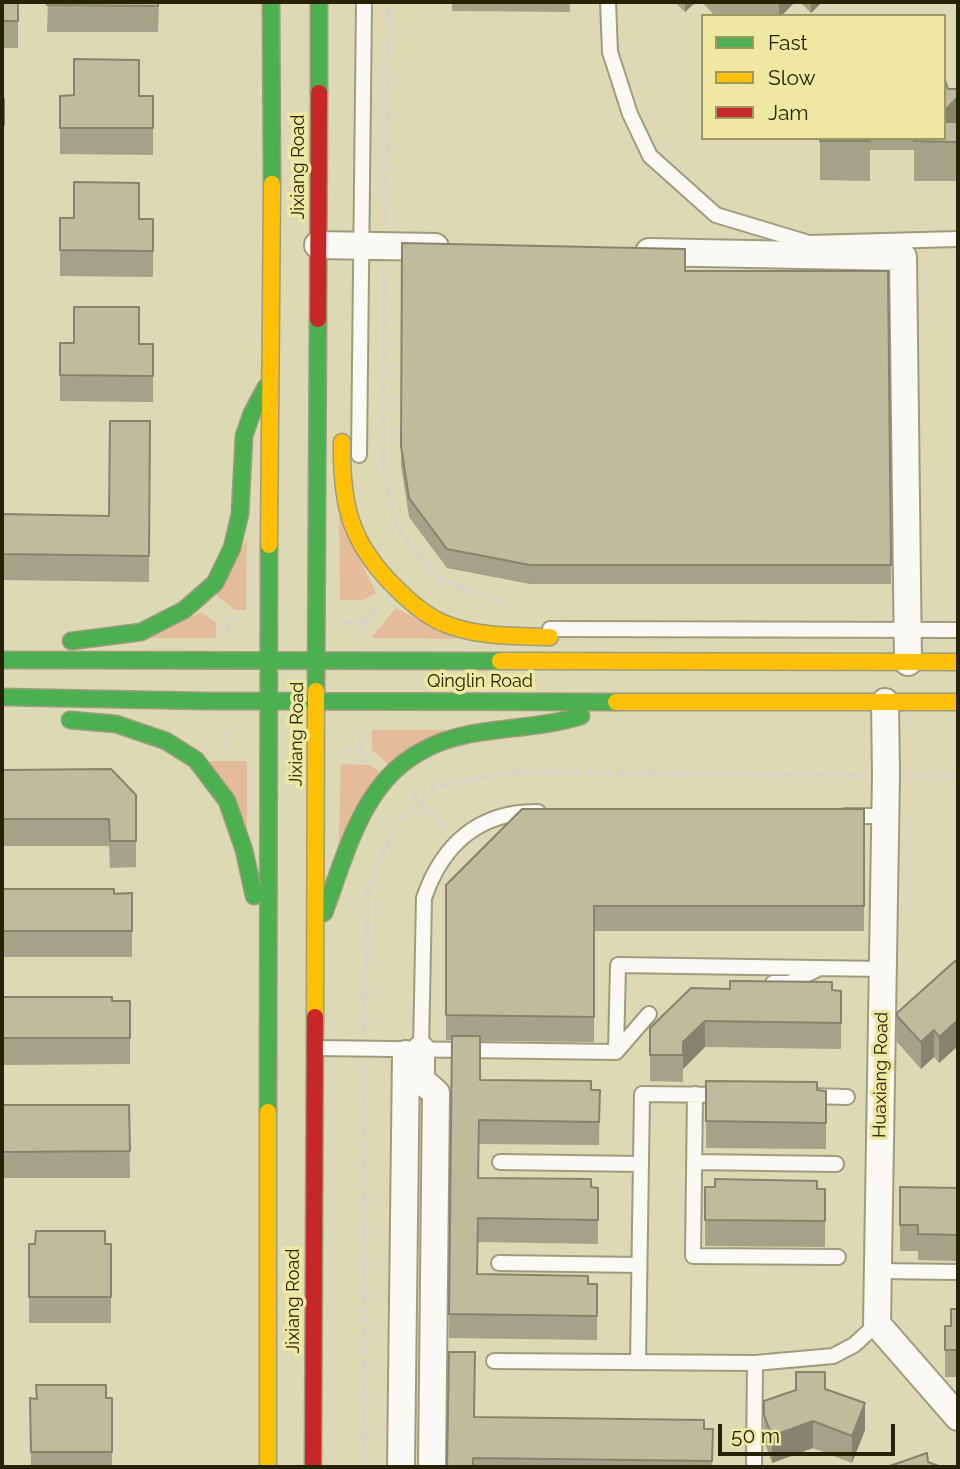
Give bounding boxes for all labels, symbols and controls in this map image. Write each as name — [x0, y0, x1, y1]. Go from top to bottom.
legend — [701, 14, 946, 140]
text: Fast — [768, 30, 808, 55]
text: Slow — [768, 65, 816, 90]
text: Jam — [768, 100, 809, 125]
street label: Jixiang Road — [288, 115, 310, 219]
street label: Qinglin Road — [427, 671, 533, 693]
street label: Jixiang Road — [285, 681, 309, 787]
street label: Huaxiang Road — [869, 1012, 893, 1138]
street label: Jixiang Road — [283, 1249, 305, 1353]
scale bar — [722, 1410, 899, 1454]
text: 50 m — [731, 1423, 780, 1448]

